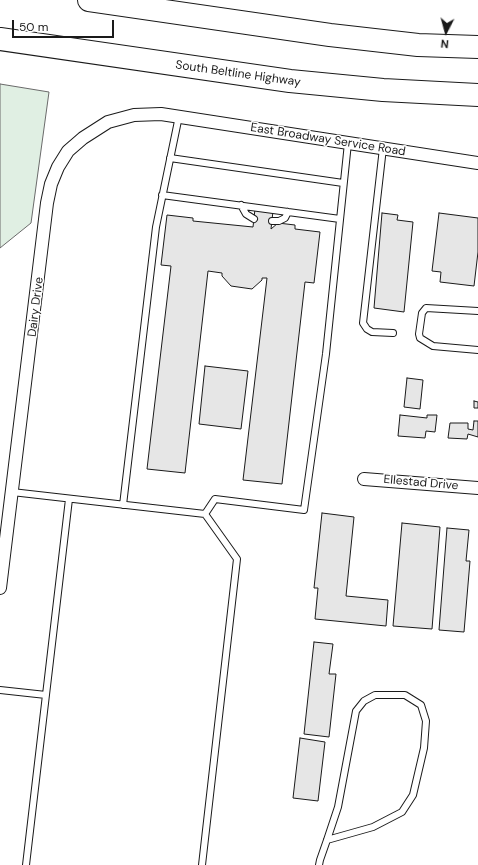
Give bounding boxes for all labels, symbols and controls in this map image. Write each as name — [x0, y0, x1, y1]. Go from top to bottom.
scale bar — [14, 12, 116, 38]
north arrow — [426, 12, 466, 52]
text: 50 m — [19, 19, 48, 35]
text: N — [440, 37, 449, 51]
street label: South Beltline Highway — [174, 58, 302, 90]
street label: East Broadway Service Road — [249, 121, 407, 159]
street label: Dairy Drive — [25, 276, 47, 338]
street label: Ellestad Drive — [383, 473, 459, 493]

